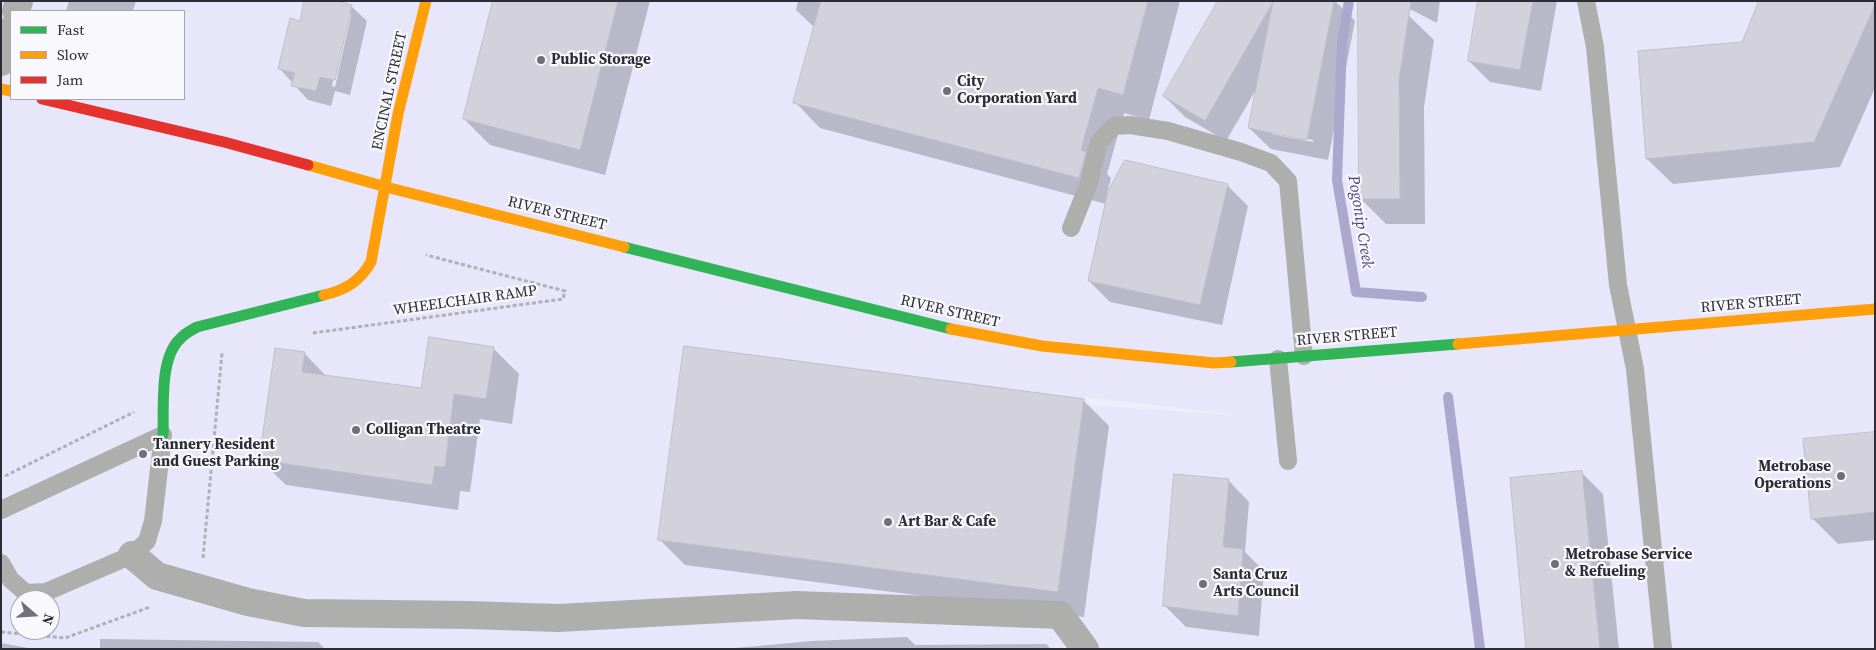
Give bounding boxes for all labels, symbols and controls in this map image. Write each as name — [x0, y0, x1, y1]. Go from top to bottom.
legend — [10, 10, 185, 100]
text: Fast — [57, 19, 84, 40]
street label: ENCINAL STREET — [369, 30, 411, 152]
text: Slow — [57, 44, 89, 65]
place label: Public Storage — [551, 51, 651, 69]
marker: Public Storage — [535, 54, 547, 66]
text: Jam — [57, 69, 83, 90]
place label: City Corporation Yard — [957, 73, 1077, 108]
marker: City Corporation Yard — [941, 85, 953, 97]
water label: Pogonip Creek — [1343, 174, 1377, 270]
street label: RIVER STREET — [506, 193, 608, 235]
street label: WHEELCHAIR RAMP — [392, 282, 538, 320]
street label: RIVER STREET — [1700, 291, 1802, 317]
street label: RIVER STREET — [899, 292, 1001, 332]
street label: RIVER STREET — [1296, 324, 1398, 350]
place label: Colligan Theatre — [366, 421, 481, 439]
marker: Colligan Theatre — [350, 424, 362, 436]
place label: Tannery Resident and Guest Parking — [153, 436, 279, 471]
marker: Tannery Resident and Guest Parking — [137, 448, 149, 460]
place label: Metrobase Operations — [1754, 458, 1831, 493]
marker: Metrobase Operations — [1835, 470, 1847, 482]
place label: Art Bar & Cafe — [898, 513, 996, 531]
marker: Art Bar & Cafe — [882, 516, 894, 528]
place label: Metrobase Service & Refueling — [1565, 546, 1692, 581]
marker: Metrobase Service & Refueling — [1549, 558, 1561, 570]
place label: Santa Cruz Arts Council — [1213, 566, 1299, 601]
marker: Santa Cruz Arts Council — [1197, 578, 1209, 590]
north arrow — [10, 590, 60, 640]
text: N — [37, 611, 59, 628]

